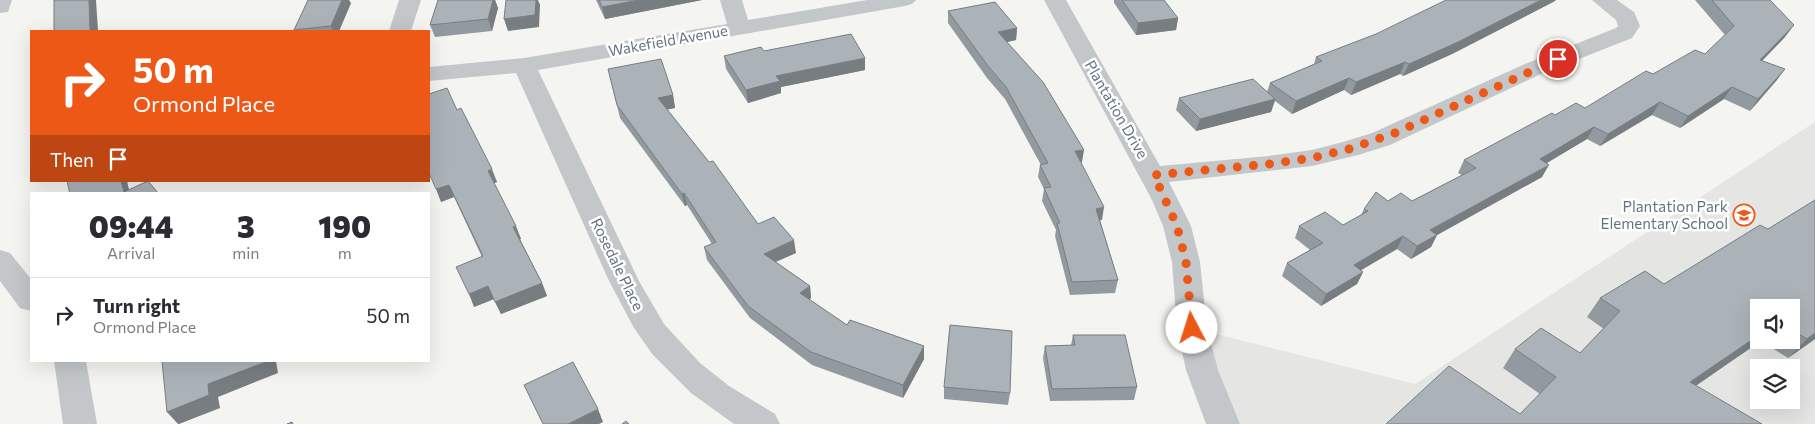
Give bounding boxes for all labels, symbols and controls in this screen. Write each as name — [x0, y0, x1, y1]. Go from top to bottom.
street label: Wakefield Avenue — [607, 21, 729, 59]
pin — [1537, 38, 1579, 80]
icon: arrive — [1544, 45, 1572, 73]
text: 50 m — [133, 47, 214, 90]
icon: right — [50, 50, 115, 115]
street label: Plantation Drive — [1082, 57, 1152, 161]
text: Ormond Place — [133, 90, 275, 117]
icon: arrive — [104, 145, 132, 173]
text: Then — [50, 148, 94, 171]
place label: Plantation Park Elementary School — [1601, 197, 1728, 232]
school or university icon: Plantation Park Elementary School — [1732, 203, 1756, 227]
text: 09:44 — [89, 207, 173, 244]
text: 3 — [237, 207, 255, 244]
text: 190 — [318, 207, 371, 244]
street label: Rosedale Place — [588, 215, 648, 313]
text: Arrival — [107, 243, 155, 262]
text: min — [232, 243, 259, 262]
text: m — [338, 243, 352, 262]
text: Turn right — [93, 294, 180, 317]
map controls — [1750, 299, 1800, 409]
button: sound — [1750, 299, 1800, 349]
icon: right — [50, 301, 78, 329]
position arrow — [1165, 301, 1217, 353]
text: 50 m — [366, 304, 410, 327]
text: Ormond Place — [93, 317, 196, 336]
button: layers — [1750, 359, 1800, 409]

